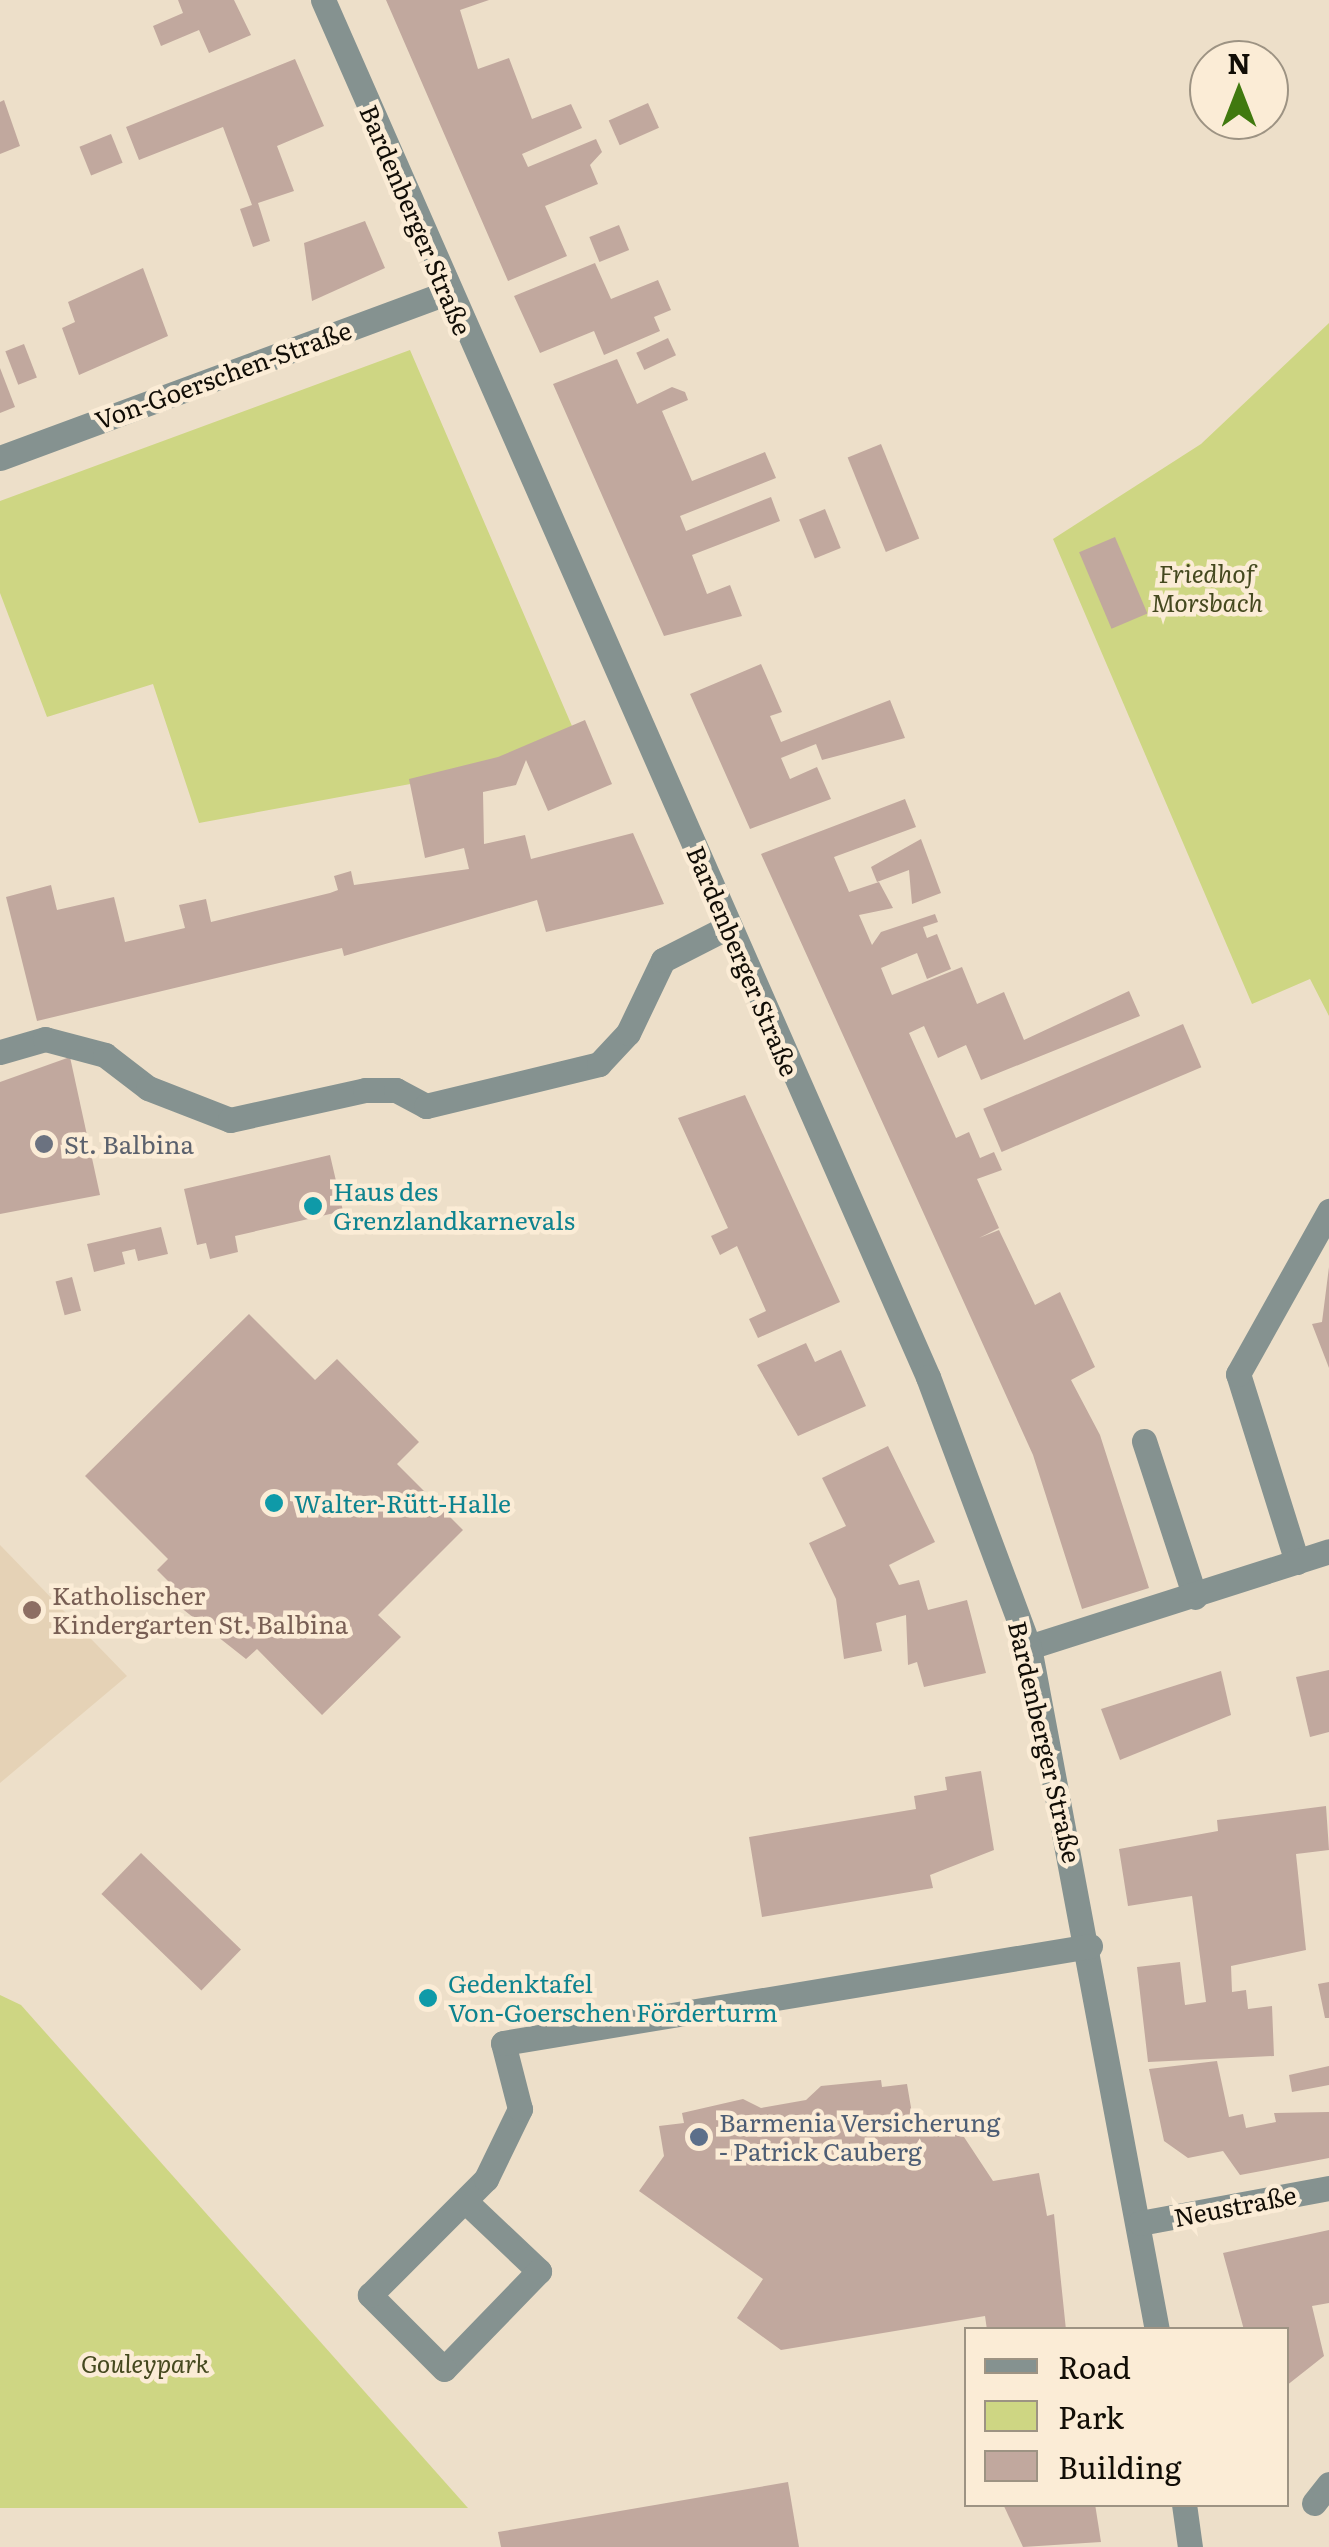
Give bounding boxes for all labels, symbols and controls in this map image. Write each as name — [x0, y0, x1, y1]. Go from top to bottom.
north arrow — [1189, 40, 1289, 140]
text: N — [1227, 41, 1251, 83]
street label: Bardenberger Straße — [354, 100, 478, 340]
street label: Von-Goerschen-Straße — [91, 315, 355, 435]
park label: Friedhof Morsbach — [1151, 559, 1263, 618]
street label: Bardenberger Straße — [681, 841, 805, 1081]
place label: St. Balbina — [64, 1129, 194, 1159]
marker: St. Balbina — [33, 1133, 55, 1155]
place label: Haus des Grenzlandkarnevals — [333, 1177, 575, 1236]
marker: Haus des Grenzlandkarnevals — [302, 1195, 324, 1217]
place label: Walter-Rütt-Halle — [294, 1488, 511, 1518]
marker: Walter-Rütt-Halle — [263, 1492, 285, 1514]
place label: Katholischer Kindergarten St. Balbina — [52, 1581, 348, 1640]
marker: Katholischer Kindergarten St. Balbina — [21, 1599, 43, 1621]
street label: Bardenberger Straße — [1003, 1618, 1087, 1866]
place label: Gedenktafel Von-Goerschen Förderturm — [448, 1969, 778, 2028]
marker: Gedenktafel Von-Goerschen Förderturm — [417, 1987, 439, 2009]
place label: Barmenia Versicherung - Patrick Cauberg — [719, 2108, 1000, 2167]
marker: Barmenia Versicherung - Patrick Cauberg — [688, 2126, 710, 2148]
street label: Neustraße — [1171, 2179, 1299, 2233]
legend — [964, 2327, 1289, 2507]
text: Road — [1058, 2344, 1131, 2388]
park label: Gouleypark — [81, 2348, 209, 2378]
text: Park — [1058, 2394, 1124, 2438]
text: Building — [1058, 2444, 1182, 2488]

